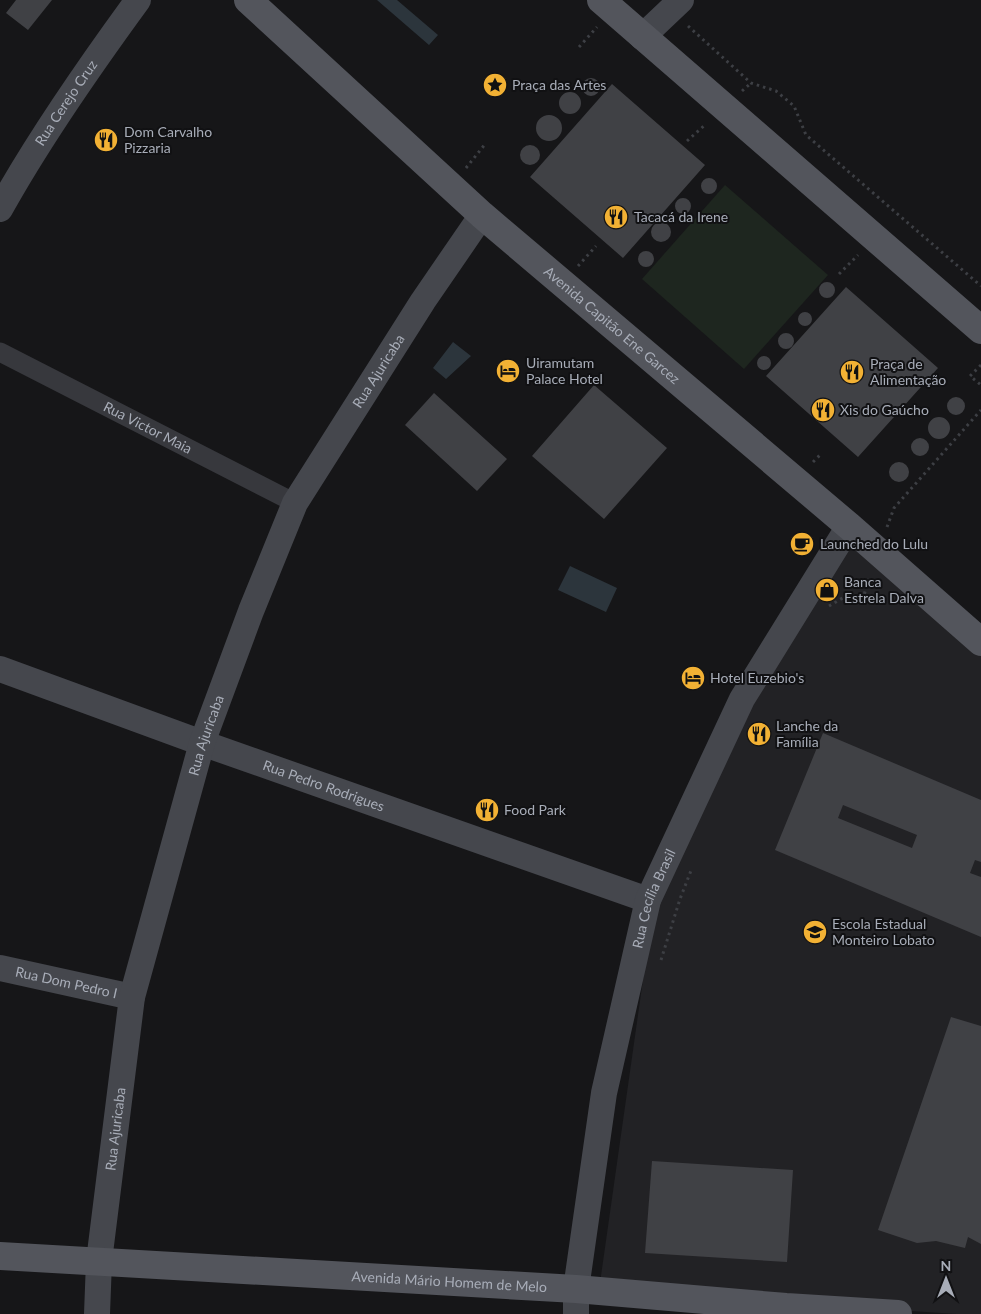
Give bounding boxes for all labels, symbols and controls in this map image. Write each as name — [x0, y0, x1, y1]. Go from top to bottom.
street label: Rua Cerejo Cruz — [31, 57, 100, 149]
place icon: Praça das Artes — [482, 72, 508, 98]
place label: Praça das Artes — [512, 76, 606, 93]
place label: Dom Carvalho Pizzaria — [124, 123, 212, 156]
restaurant icon: Dom Carvalho Pizzaria — [93, 127, 119, 153]
restaurant icon: Tacacá da Irene — [603, 204, 629, 230]
place label: Tacacá da Irene — [634, 208, 728, 225]
street label: Avenida Capitão Ene Garcez — [541, 262, 684, 387]
street label: Rua Ajuricaba — [348, 331, 408, 411]
place label: Uiramutam Palace Hotel — [526, 354, 603, 387]
place label: Praça de Alimentação — [870, 355, 946, 388]
hotel icon: Uiramutam Palace Hotel — [495, 358, 521, 384]
restaurant icon: Praça de Alimentação — [839, 359, 865, 385]
street label: Rua Victor Maia — [101, 397, 195, 457]
restaurant icon: Xis do Gaúcho — [810, 397, 836, 423]
place label: Xis do Gaúcho — [840, 401, 929, 418]
cafe icon: Launched do Lulu — [789, 531, 815, 557]
place label: Launched do Lulu — [820, 535, 928, 552]
place label: Banca Estrela Dalva — [844, 573, 924, 606]
shop icon: Banca Estrela Dalva — [814, 577, 840, 603]
hotel icon: Hotel Euzebio's — [680, 665, 706, 691]
place label: Hotel Euzebio's — [710, 669, 804, 686]
street label: Rua Ajuricaba — [184, 693, 227, 777]
place label: Lanche da Família — [776, 717, 838, 750]
restaurant icon: Lanche da Família — [746, 721, 772, 747]
street label: Rua Pedro Rodrigues — [261, 756, 387, 815]
restaurant icon: Food Park — [474, 797, 500, 823]
place label: Food Park — [504, 801, 567, 818]
street label: Rua Cecília Brasil — [628, 846, 679, 950]
place label: Escola Estadual Monteiro Lobato — [832, 915, 935, 948]
school or university icon: Escola Estadual Monteiro Lobato — [802, 919, 828, 945]
street label: Rua Dom Pedro I — [14, 963, 119, 1002]
street label: Rua Ajuricaba — [101, 1086, 129, 1172]
north arrow — [921, 1254, 971, 1304]
text: N — [941, 1257, 951, 1274]
street label: Avenida Mário Homem de Melo — [351, 1267, 547, 1295]

